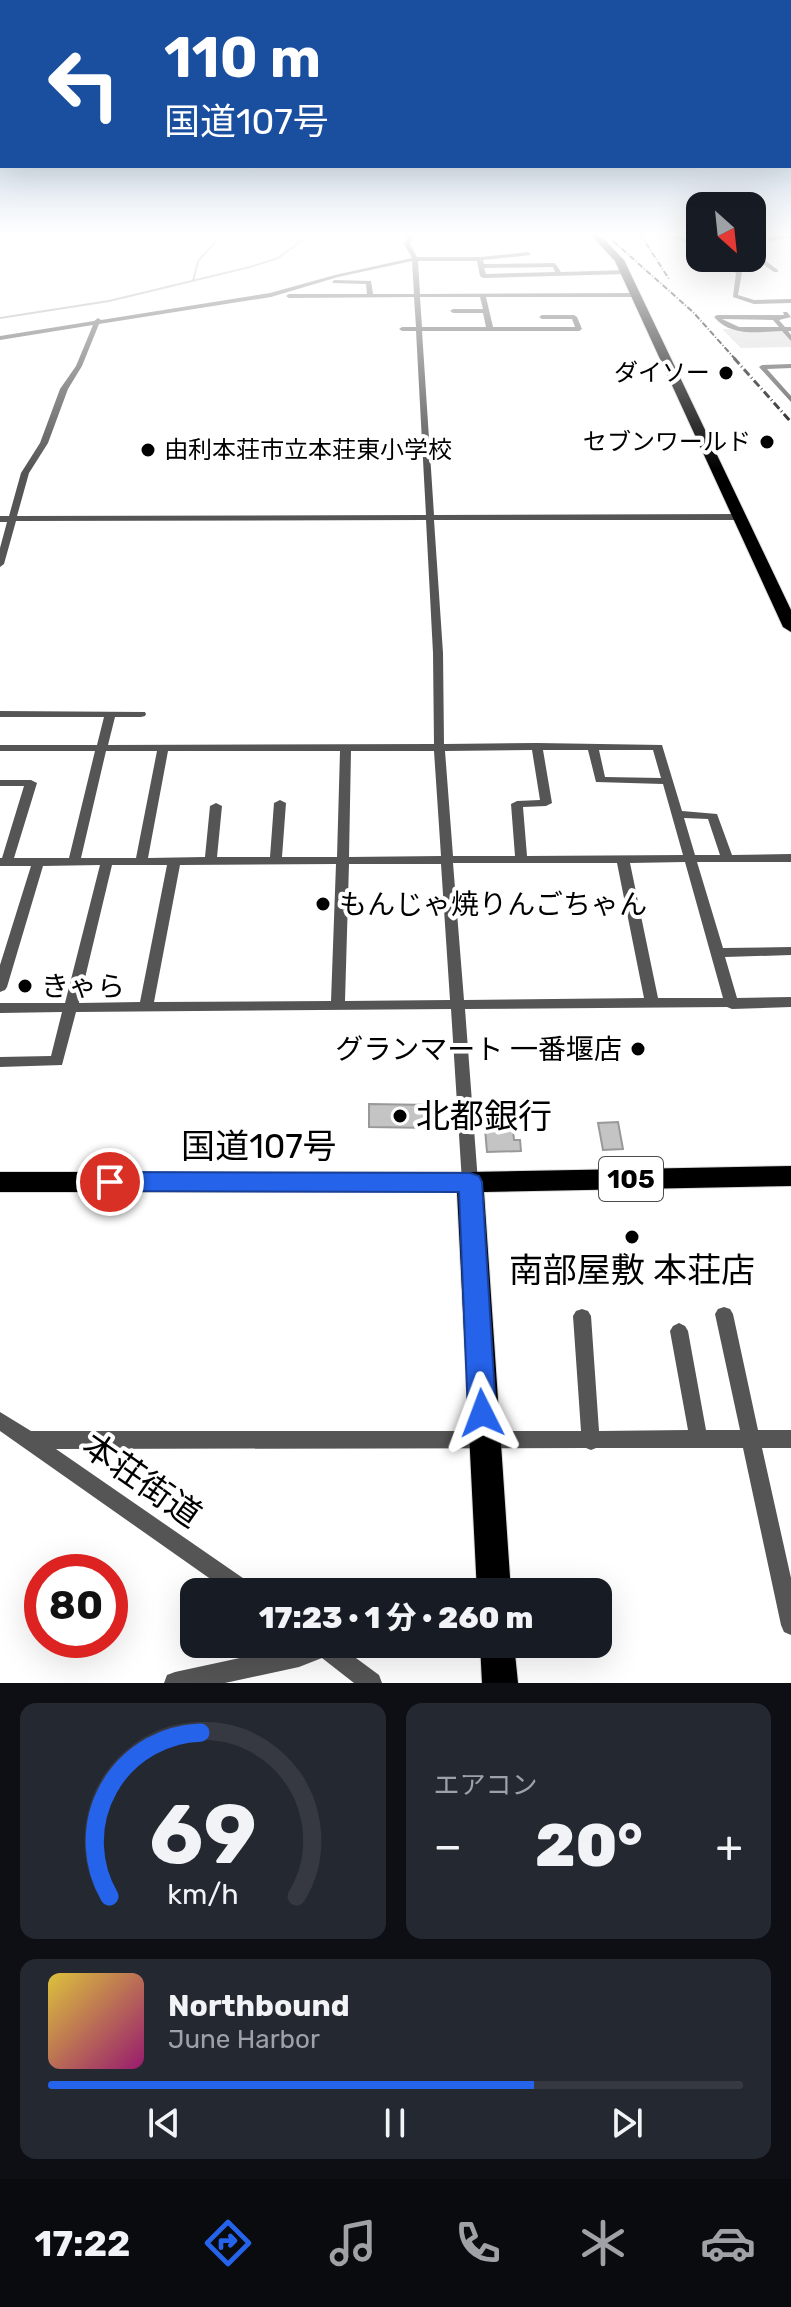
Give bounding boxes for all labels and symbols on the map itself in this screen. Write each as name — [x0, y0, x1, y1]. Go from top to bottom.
north arrow — [686, 192, 766, 272]
place label: ダイソー — [614, 359, 710, 387]
marker: ダイソー — [717, 364, 735, 382]
place label: セブンワールド — [583, 428, 751, 456]
marker: セブンワールド — [758, 433, 776, 451]
place label: 由利本荘市立本荘東小学校 — [164, 436, 452, 464]
marker: 由利本荘市立本荘東小学校 — [139, 441, 157, 459]
place label: もんじゃ焼りんごちゃん — [339, 888, 647, 921]
marker: もんじゃ焼りんごちゃん — [314, 895, 332, 913]
place label: きゃら — [41, 970, 125, 1003]
marker: きゃら — [16, 977, 34, 995]
place label: グランマート 一番堰店 — [335, 1033, 622, 1066]
marker: グランマート 一番堰店 — [629, 1040, 647, 1058]
place label: 北都銀行 — [416, 1096, 552, 1137]
marker: 北都銀行 — [391, 1107, 409, 1125]
street label: 国道107号 — [181, 1126, 337, 1167]
pin — [76, 1148, 144, 1216]
road number: 105 — [599, 1157, 663, 1201]
marker: 南部屋敷 本荘店 — [623, 1228, 641, 1246]
place label: 南部屋敷 本荘店 — [509, 1250, 755, 1291]
position arrow — [440, 1371, 524, 1455]
street label: 本荘街道 — [74, 1425, 209, 1536]
speed limit sign: 80 — [24, 1554, 128, 1658]

